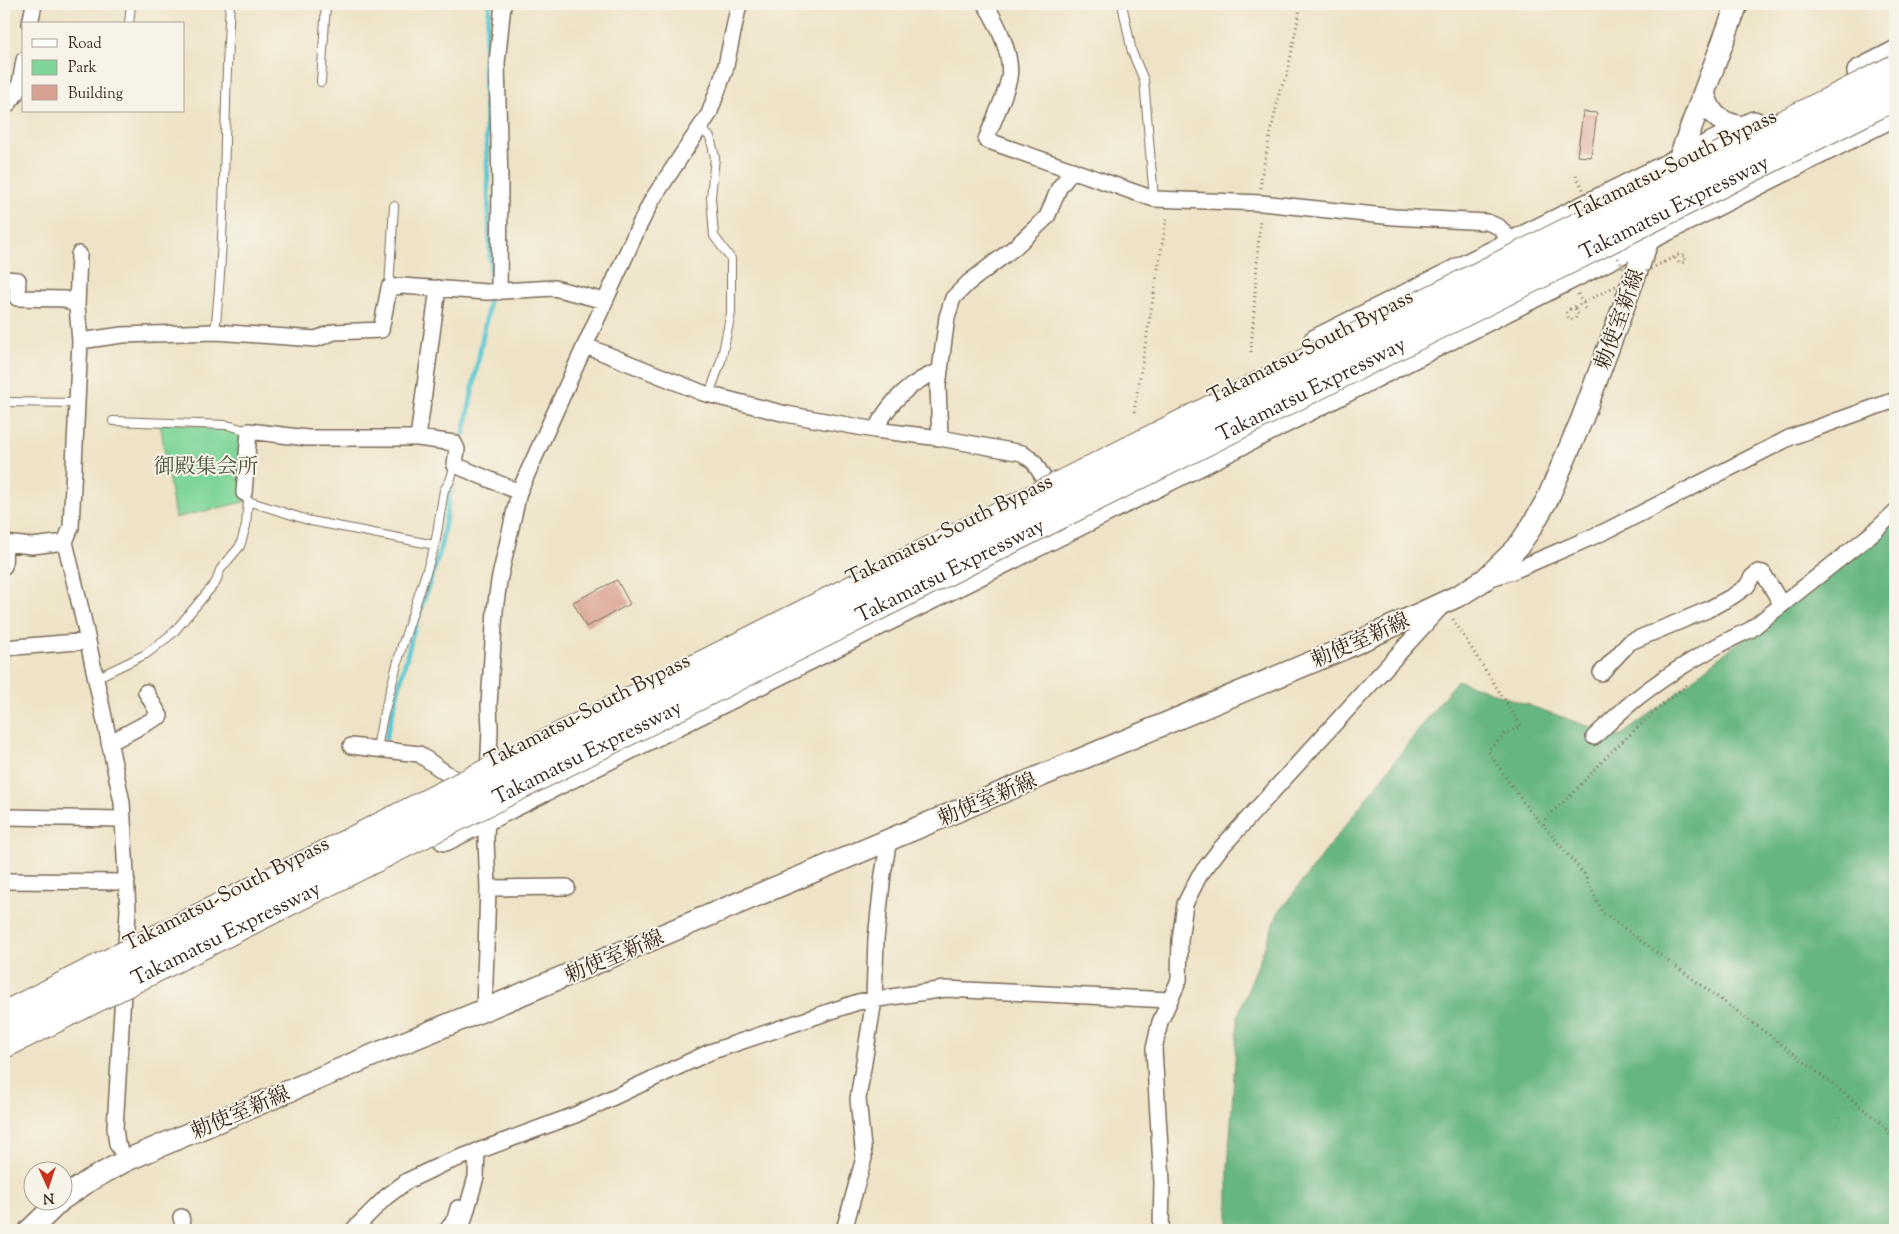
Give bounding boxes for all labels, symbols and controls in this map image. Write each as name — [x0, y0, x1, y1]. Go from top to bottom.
legend — [22, 22, 185, 112]
text: Road — [68, 34, 102, 55]
text: Park — [68, 58, 97, 79]
text: Building — [68, 84, 123, 105]
street label: Takamatsu-South Bypass — [1565, 103, 1782, 229]
street label: Takamatsu Expressway — [1575, 148, 1775, 269]
street label: 勅使室新線 — [1589, 265, 1653, 374]
street label: Takamatsu-South Bypass — [1203, 283, 1419, 413]
street label: Takamatsu Expressway — [1212, 330, 1412, 451]
park label: 御殿集会所 — [154, 453, 259, 483]
street label: Takamatsu-South Bypass — [841, 468, 1058, 594]
street label: Takamatsu Expressway — [851, 511, 1051, 632]
street label: 勅使室新線 — [1307, 607, 1415, 677]
street label: Takamatsu-South Bypass — [480, 647, 696, 777]
street label: Takamatsu Expressway — [488, 693, 688, 814]
street label: 勅使室新線 — [934, 767, 1042, 835]
street label: Takamatsu-South Bypass — [119, 830, 335, 960]
street label: Takamatsu Expressway — [127, 874, 327, 995]
street label: 勅使室新線 — [561, 924, 669, 992]
street label: 勅使室新線 — [187, 1080, 295, 1148]
north arrow — [22, 1162, 72, 1212]
text: N — [42, 1187, 55, 1207]

